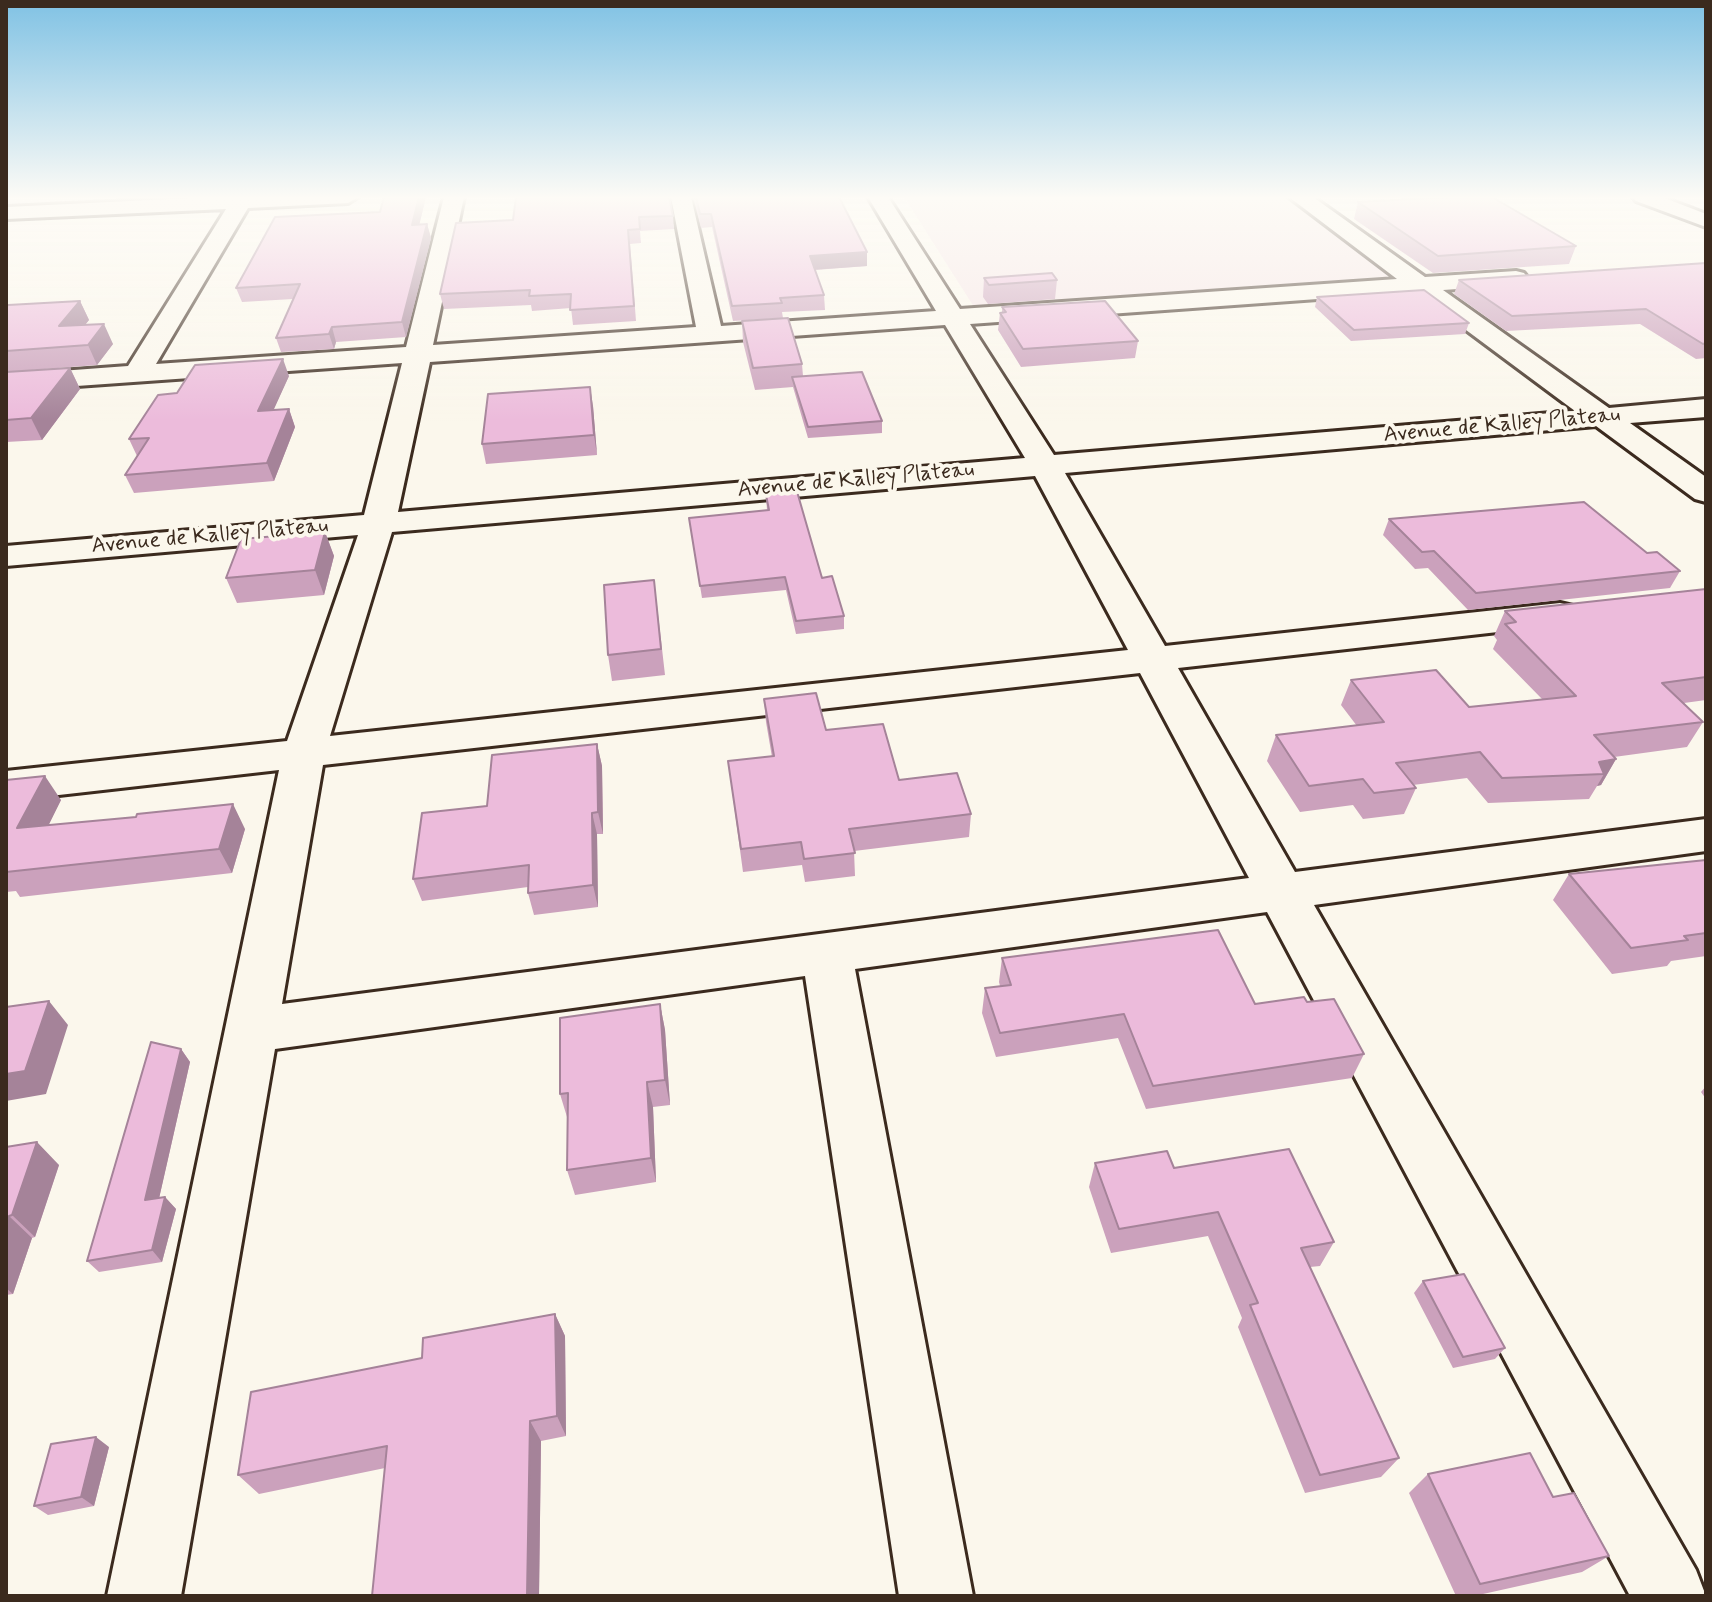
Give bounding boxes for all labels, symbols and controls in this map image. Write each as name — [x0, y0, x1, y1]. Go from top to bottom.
street label: Avenue de Kalley Plateau — [1383, 402, 1621, 450]
street label: Avenue de Kalley Plateau — [737, 457, 975, 505]
street label: Avenue de Kalley Plateau — [91, 513, 329, 561]

